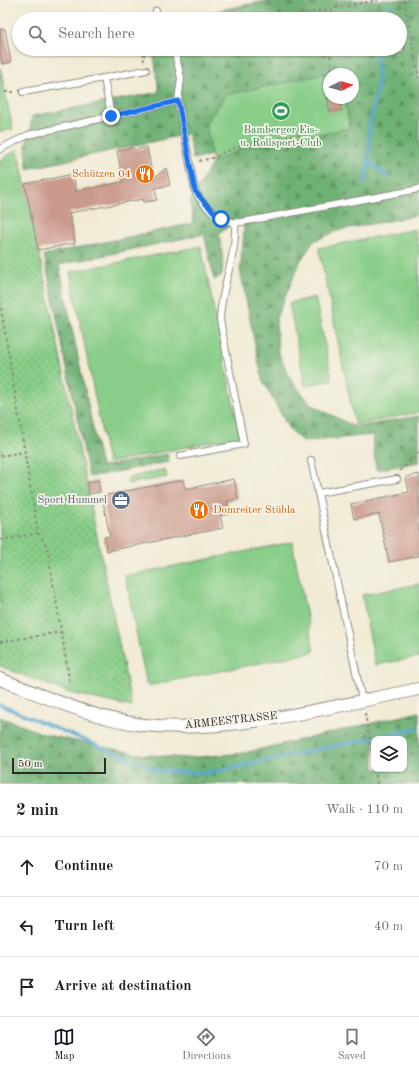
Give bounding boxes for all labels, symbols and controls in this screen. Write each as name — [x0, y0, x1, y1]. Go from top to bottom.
search box — [12, 12, 407, 56]
icon: search — [26, 23, 48, 45]
text: Search here — [58, 27, 135, 42]
north arrow — [323, 68, 359, 104]
sports icon: Bamberger Eis- u. Rollsport-Club — [270, 100, 292, 122]
route end — [102, 107, 120, 125]
place label: Bamberger Eis- u. Rollsport-Club — [240, 125, 322, 149]
restaurant icon: Schützen 04 — [134, 163, 156, 185]
place label: Schützen 04 — [72, 169, 131, 180]
route start — [212, 210, 230, 228]
office icon: Sport Hummel — [110, 489, 132, 511]
place label: Sport Hummel — [38, 495, 107, 506]
restaurant icon: Domreiter Stübla — [188, 499, 210, 521]
place label: Domreiter Stübla — [213, 505, 296, 516]
street label: ARMEESTRASSE — [184, 711, 278, 731]
map controls — [371, 736, 407, 772]
button: layers — [371, 736, 407, 772]
scale bar — [12, 756, 106, 775]
text: 50 m — [18, 759, 43, 770]
text: 2 min — [16, 802, 59, 819]
text: Walk · 110 m — [326, 803, 403, 816]
icon: ahead — [16, 856, 38, 878]
text: Continue — [54, 859, 113, 874]
text: 70 m — [374, 860, 403, 873]
icon: left — [16, 916, 38, 938]
text: Turn left — [54, 919, 114, 934]
text: 40 m — [374, 920, 403, 933]
icon: arrive — [16, 976, 38, 998]
text: Arrive at destination — [54, 979, 192, 994]
tab: Map — [53, 1026, 75, 1064]
tab: Directions — [182, 1026, 231, 1064]
tab: Saved — [338, 1026, 366, 1064]

